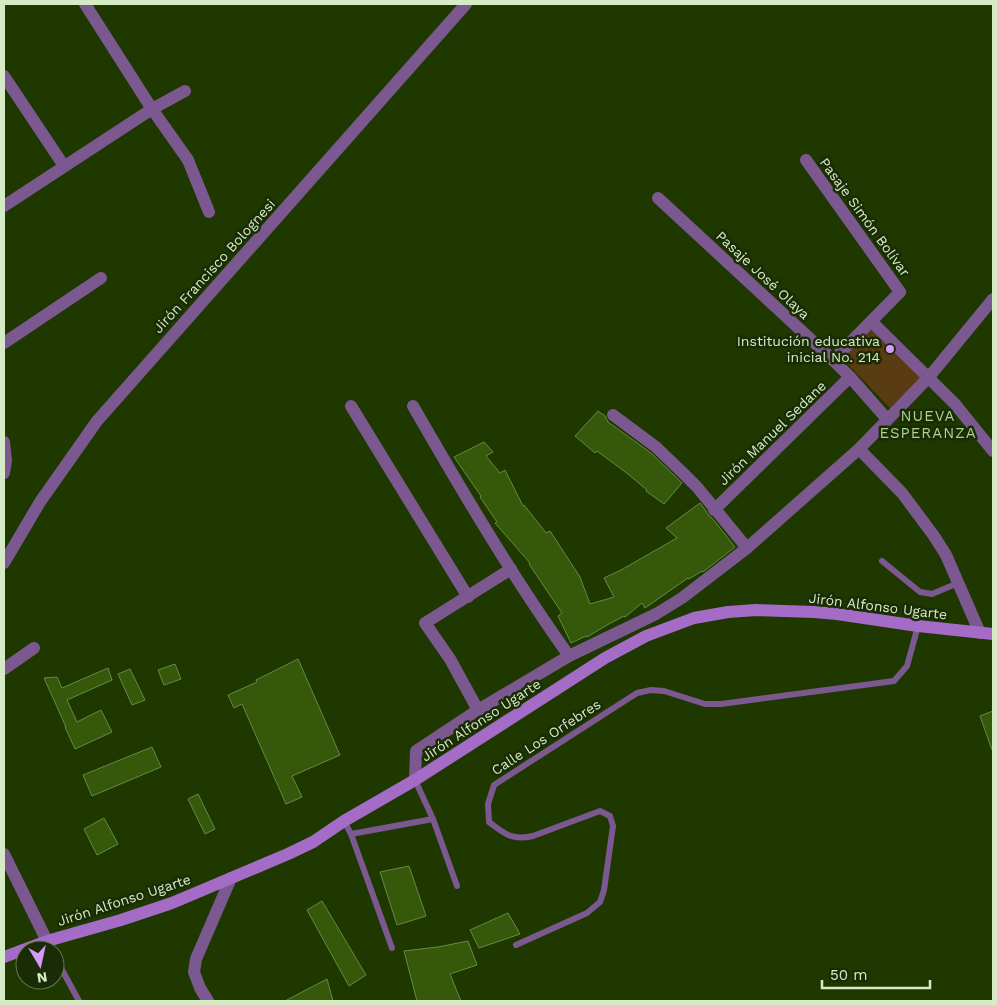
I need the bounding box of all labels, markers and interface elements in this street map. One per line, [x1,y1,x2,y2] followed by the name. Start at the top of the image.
[817,155,914,280] street label: Pasaje Simón Bolívar
[150,196,278,336] street label: Jirón Francisco Bolognesi
[713,228,813,322] street label: Pasaje José Olaya
[737,333,880,365] place label: Institución educativa inicial No. 214
[884,343,896,355] marker: Institución educativa inicial No. 214
[715,378,829,488] street label: Jirón Manuel Sedane
[879,407,977,442] district label: NUEVA ESPERANZA
[808,590,948,622] street label: Jirón Alfonso Ugarte
[418,675,544,765] street label: Jirón Alfonso Ugarte
[488,696,604,778] street label: Calle Los Orfebres
[55,871,193,929] street label: Jirón Alfonso Ugarte
[15,940,65,990] north arrow
[822,958,930,990] scale bar
[830,966,867,984] text: 50 m
[36,969,48,987] text: N

